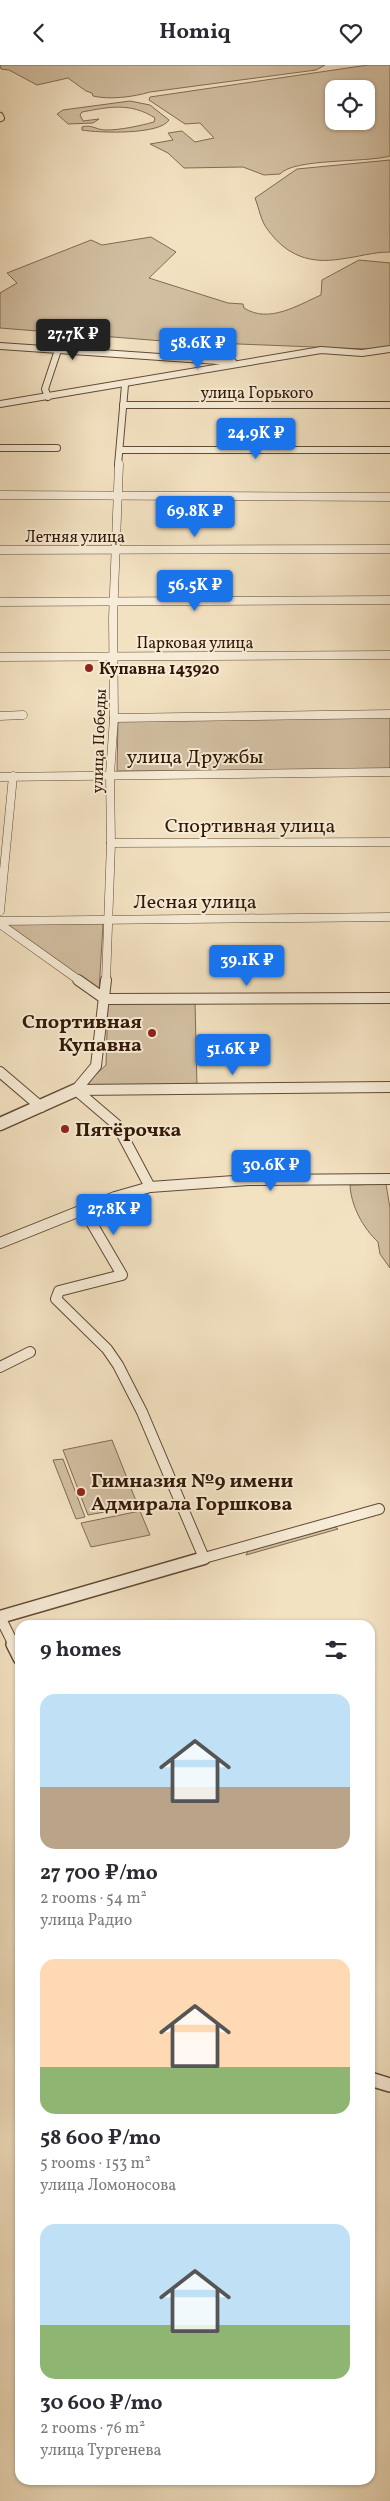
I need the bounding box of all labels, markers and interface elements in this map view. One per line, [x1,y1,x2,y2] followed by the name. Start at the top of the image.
[159,17,231,48] text: Homiq
[25,19,53,47] icon: back
[337,19,365,47] icon: heart
[325,80,375,130] map controls
[325,80,375,130] button: locate
[27,319,119,361] pin: 27.7K ₽
[47,324,99,346] text: 27.7K ₽
[152,327,244,370] pin: 58.6K ₽
[170,333,226,355] text: 58.6K ₽
[200,383,314,405] street label: улица Горького
[210,417,302,460] pin: 24.9K ₽
[228,423,284,445] text: 24.9K ₽
[149,495,241,538] pin: 69.8K ₽
[167,501,223,523] text: 69.8K ₽
[25,527,125,549] street label: Летняя улица
[149,569,241,612] pin: 56.5K ₽
[168,575,222,597] text: 56.5K ₽
[136,633,254,655] street label: Парковая улица
[99,659,220,681] place label: Купавна 143920
[83,662,95,674] marker: Купавна 143920
[87,688,113,794] street label: улица Победы
[127,744,263,772] street label: улица Дружбы
[165,813,335,841] street label: Спортивная улица
[133,889,257,917] street label: Лесная улица
[201,945,293,987] pin: 39.1K ₽
[220,950,274,972] text: 39.1K ₽
[22,1009,142,1060] place label: Спортивная Купавна
[146,1027,158,1039] marker: Спортивная Купавна
[187,1033,279,1076] pin: 51.6K ₽
[206,1039,260,1061] text: 51.6K ₽
[75,1117,182,1145] place label: Пятёрочка
[59,1123,71,1135] marker: Пятёрочка
[225,1149,317,1192] pin: 30.6K ₽
[243,1155,299,1177] text: 30.6K ₽
[68,1193,160,1236] pin: 27.8K ₽
[87,1199,141,1221] text: 27.8K ₽
[91,1468,294,1519] place label: Гимназия №9 имени Адмирала Горшкова
[75,1486,87,1498] marker: Гимназия №9 имени Адмирала Горшкова
[40,1636,121,1665] text: 9 homes
[322,1636,350,1664] icon: filters
[150,1726,240,1816] icon: home
[40,1859,158,1888] text: 27 700 ₽/mo
[40,1888,147,1910] text: 2 rooms · 54 m²
[40,1910,132,1932] text: улица Радио
[150,1991,240,2081] icon: home
[40,2124,161,2153] text: 58 600 ₽/mo
[40,2153,151,2175] text: 5 rooms · 153 m²
[40,2175,176,2197] text: улица Ломоносова
[150,2256,240,2346] icon: home
[40,2389,163,2418] text: 30 600 ₽/mo
[40,2418,145,2440] text: 2 rooms · 76 m²
[40,2440,161,2462] text: улица Тургенева

